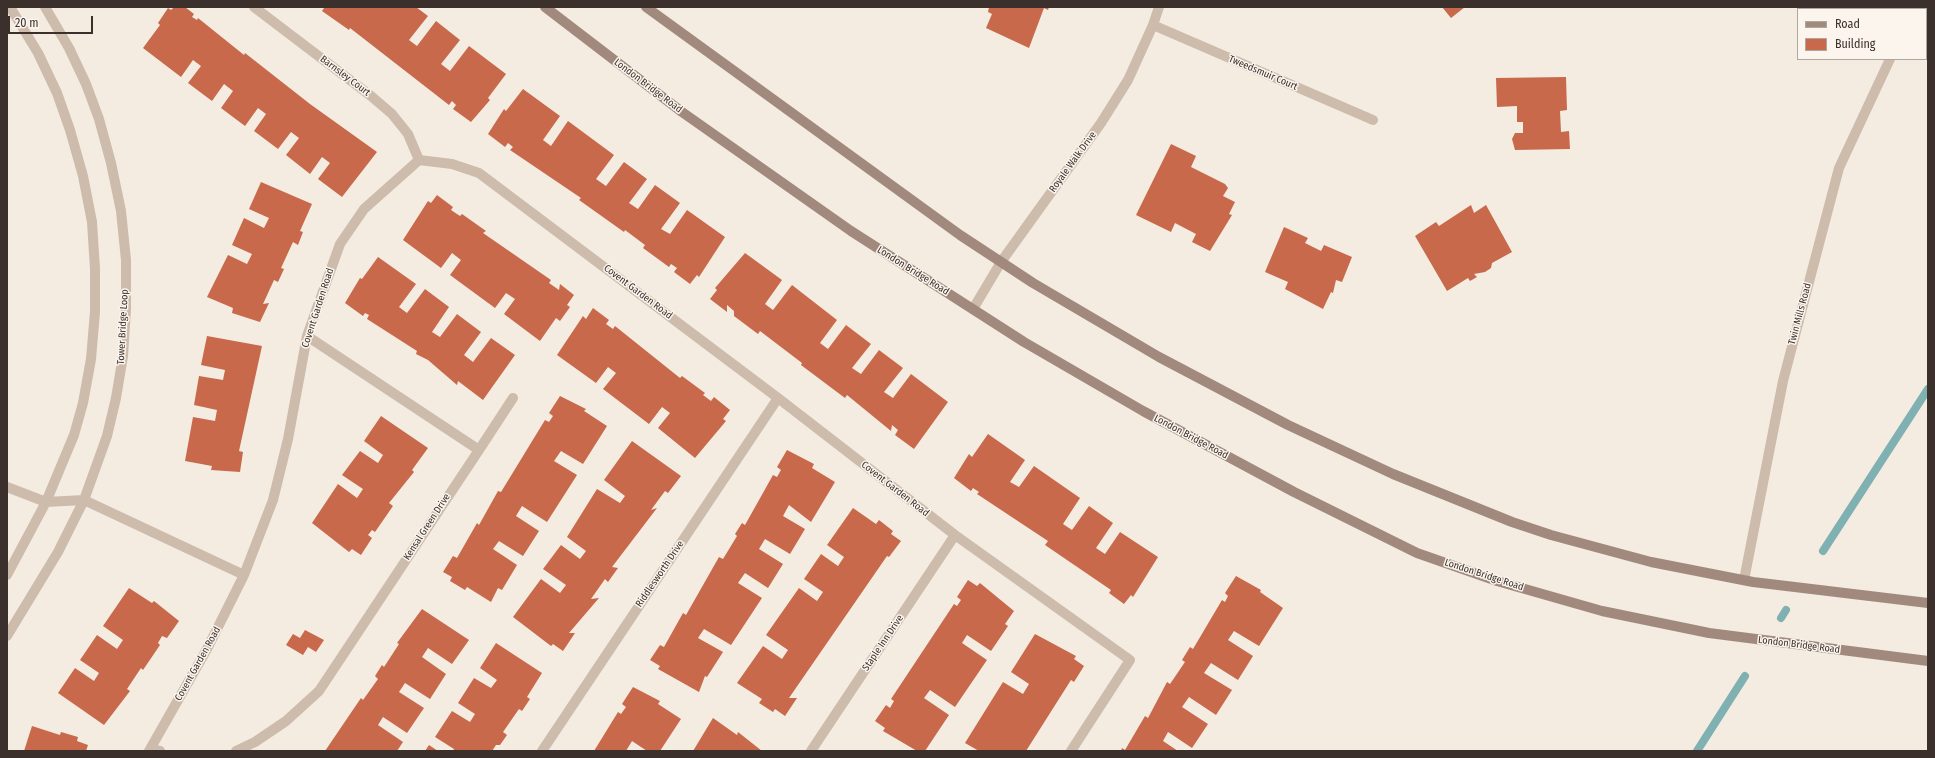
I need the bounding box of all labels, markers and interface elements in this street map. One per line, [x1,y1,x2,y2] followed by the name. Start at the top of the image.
[10,8,95,34] scale bar
[1797,8,1927,60] legend
[15,16,39,30] text: 20 m
[1835,17,1860,31] text: Road
[1835,37,1875,51] text: Building
[317,53,373,99] street label: Barnsley Court
[1227,53,1299,93] street label: Tweedsmuir Court
[611,56,685,116] street label: London Bridge Road
[1047,129,1099,195] street label: Royale Walk Drive
[875,244,951,298] street label: London Bridge Road
[601,262,675,322] street label: Covent Garden Road
[299,267,337,349] street label: Covent Garden Road
[1786,282,1814,346] street label: Twin Mills Road
[115,289,131,365] street label: Tower Bridge Loop
[1152,412,1230,462] street label: London Bridge Road
[859,459,931,519] street label: Covent Garden Road
[401,491,453,563] street label: Kensal Green Drive
[633,538,687,610] street label: Riddlesworth Drive
[1443,557,1525,593] street label: London Bridge Road
[860,613,906,673] street label: Staple Inn Drive
[173,625,223,703] street label: Covent Garden Road
[1757,634,1841,656] street label: London Bridge Road

